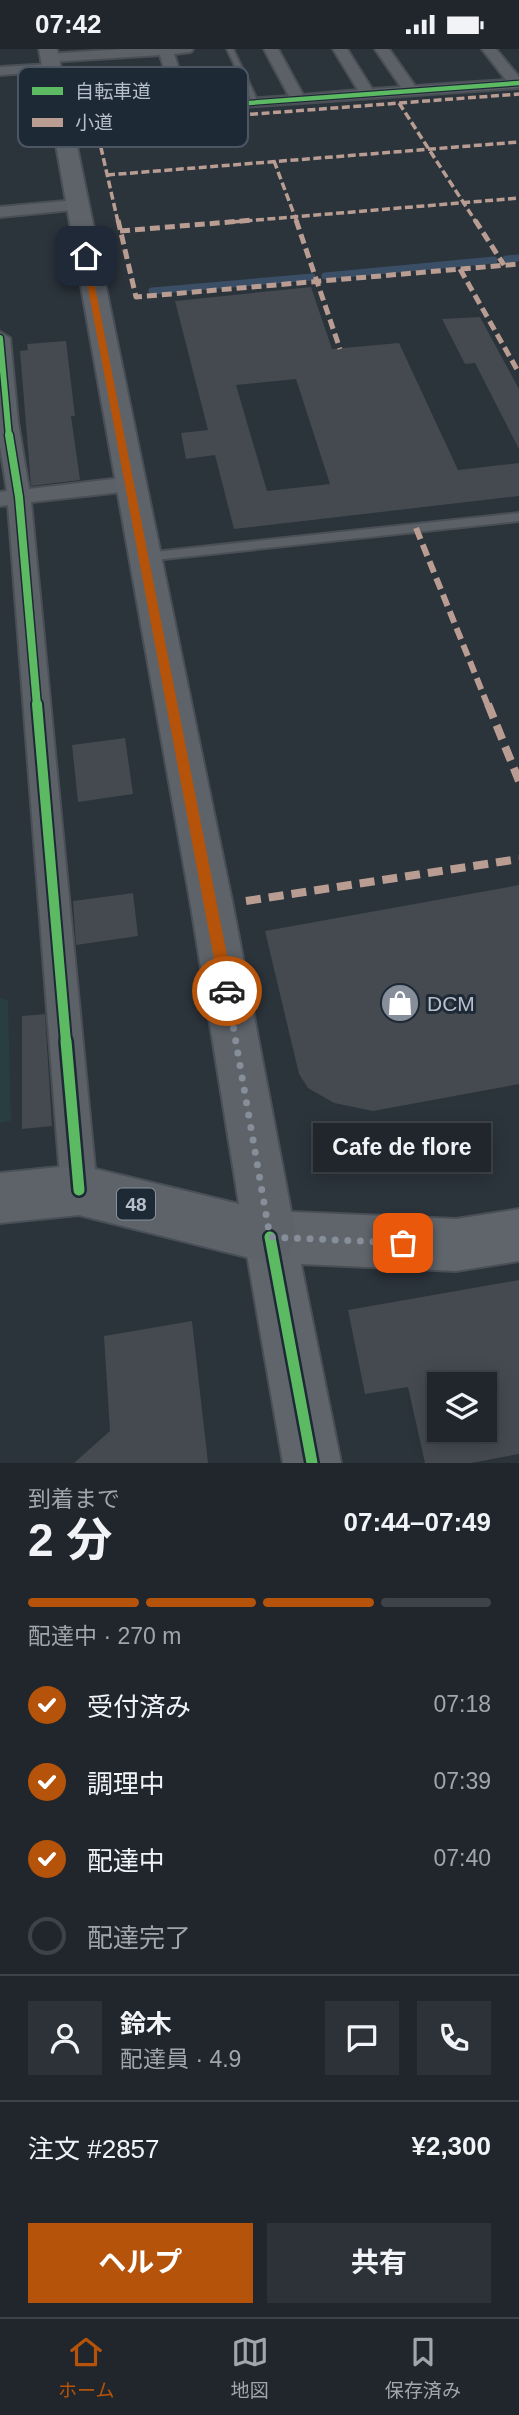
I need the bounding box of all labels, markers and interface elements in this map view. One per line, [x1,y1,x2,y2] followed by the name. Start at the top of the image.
[35,9,102,39] text: 07:42
[18,67,248,147] legend
[75,81,151,102] text: 自転車道
[75,112,113,133] text: 小道
[56,226,116,286] pin
[67,237,105,275] icon: home
[192,956,262,1026] courier
[208,972,246,1010] icon: car
[379,982,421,1024] shop icon: DCM
[427,992,475,1015] place label: DCM
[314,1124,492,1173] callout: Cafe de flore
[332,1134,472,1160] text: Cafe de flore
[117,1189,155,1219] road number: 48
[373,1213,433,1273] pin
[384,1224,422,1262] icon: bag
[427,1372,497,1442] map controls
[427,1372,497,1442] button: layers
[28,1486,120,1512] text: 到着まで
[344,1507,491,1537] text: 07:44–07:49
[28,1514,112,1566] text: 2 分
[28,1623,181,1649] text: 配達中 · 270 m
[28,1686,66,1724] icon: check
[433,1691,491,1717] text: 07:18
[87,1692,191,1722] text: 受付済み
[28,1763,66,1801] icon: check
[433,1768,491,1794] text: 07:39
[87,1769,165,1799] text: 調理中
[28,1840,66,1878] icon: check
[433,1845,491,1871] text: 07:40
[87,1846,165,1876] text: 配達中
[87,1923,191,1953] text: 配達完了
[28,2001,102,2075] button: person
[325,2001,399,2075] button: chat
[417,2001,491,2075] button: phone
[120,2009,172,2039] text: 鈴木
[120,2046,241,2072] text: 配達員 · 4.9
[411,2131,491,2161] text: ¥2,300
[28,2134,160,2164] text: 注文 #2857
[28,2223,253,2303] button: ヘルプ
[267,2223,491,2303] button: 共有
[58,2333,115,2402] tab: ホーム
[231,2333,269,2402] tab: 地図
[385,2333,461,2402] tab: 保存済み

